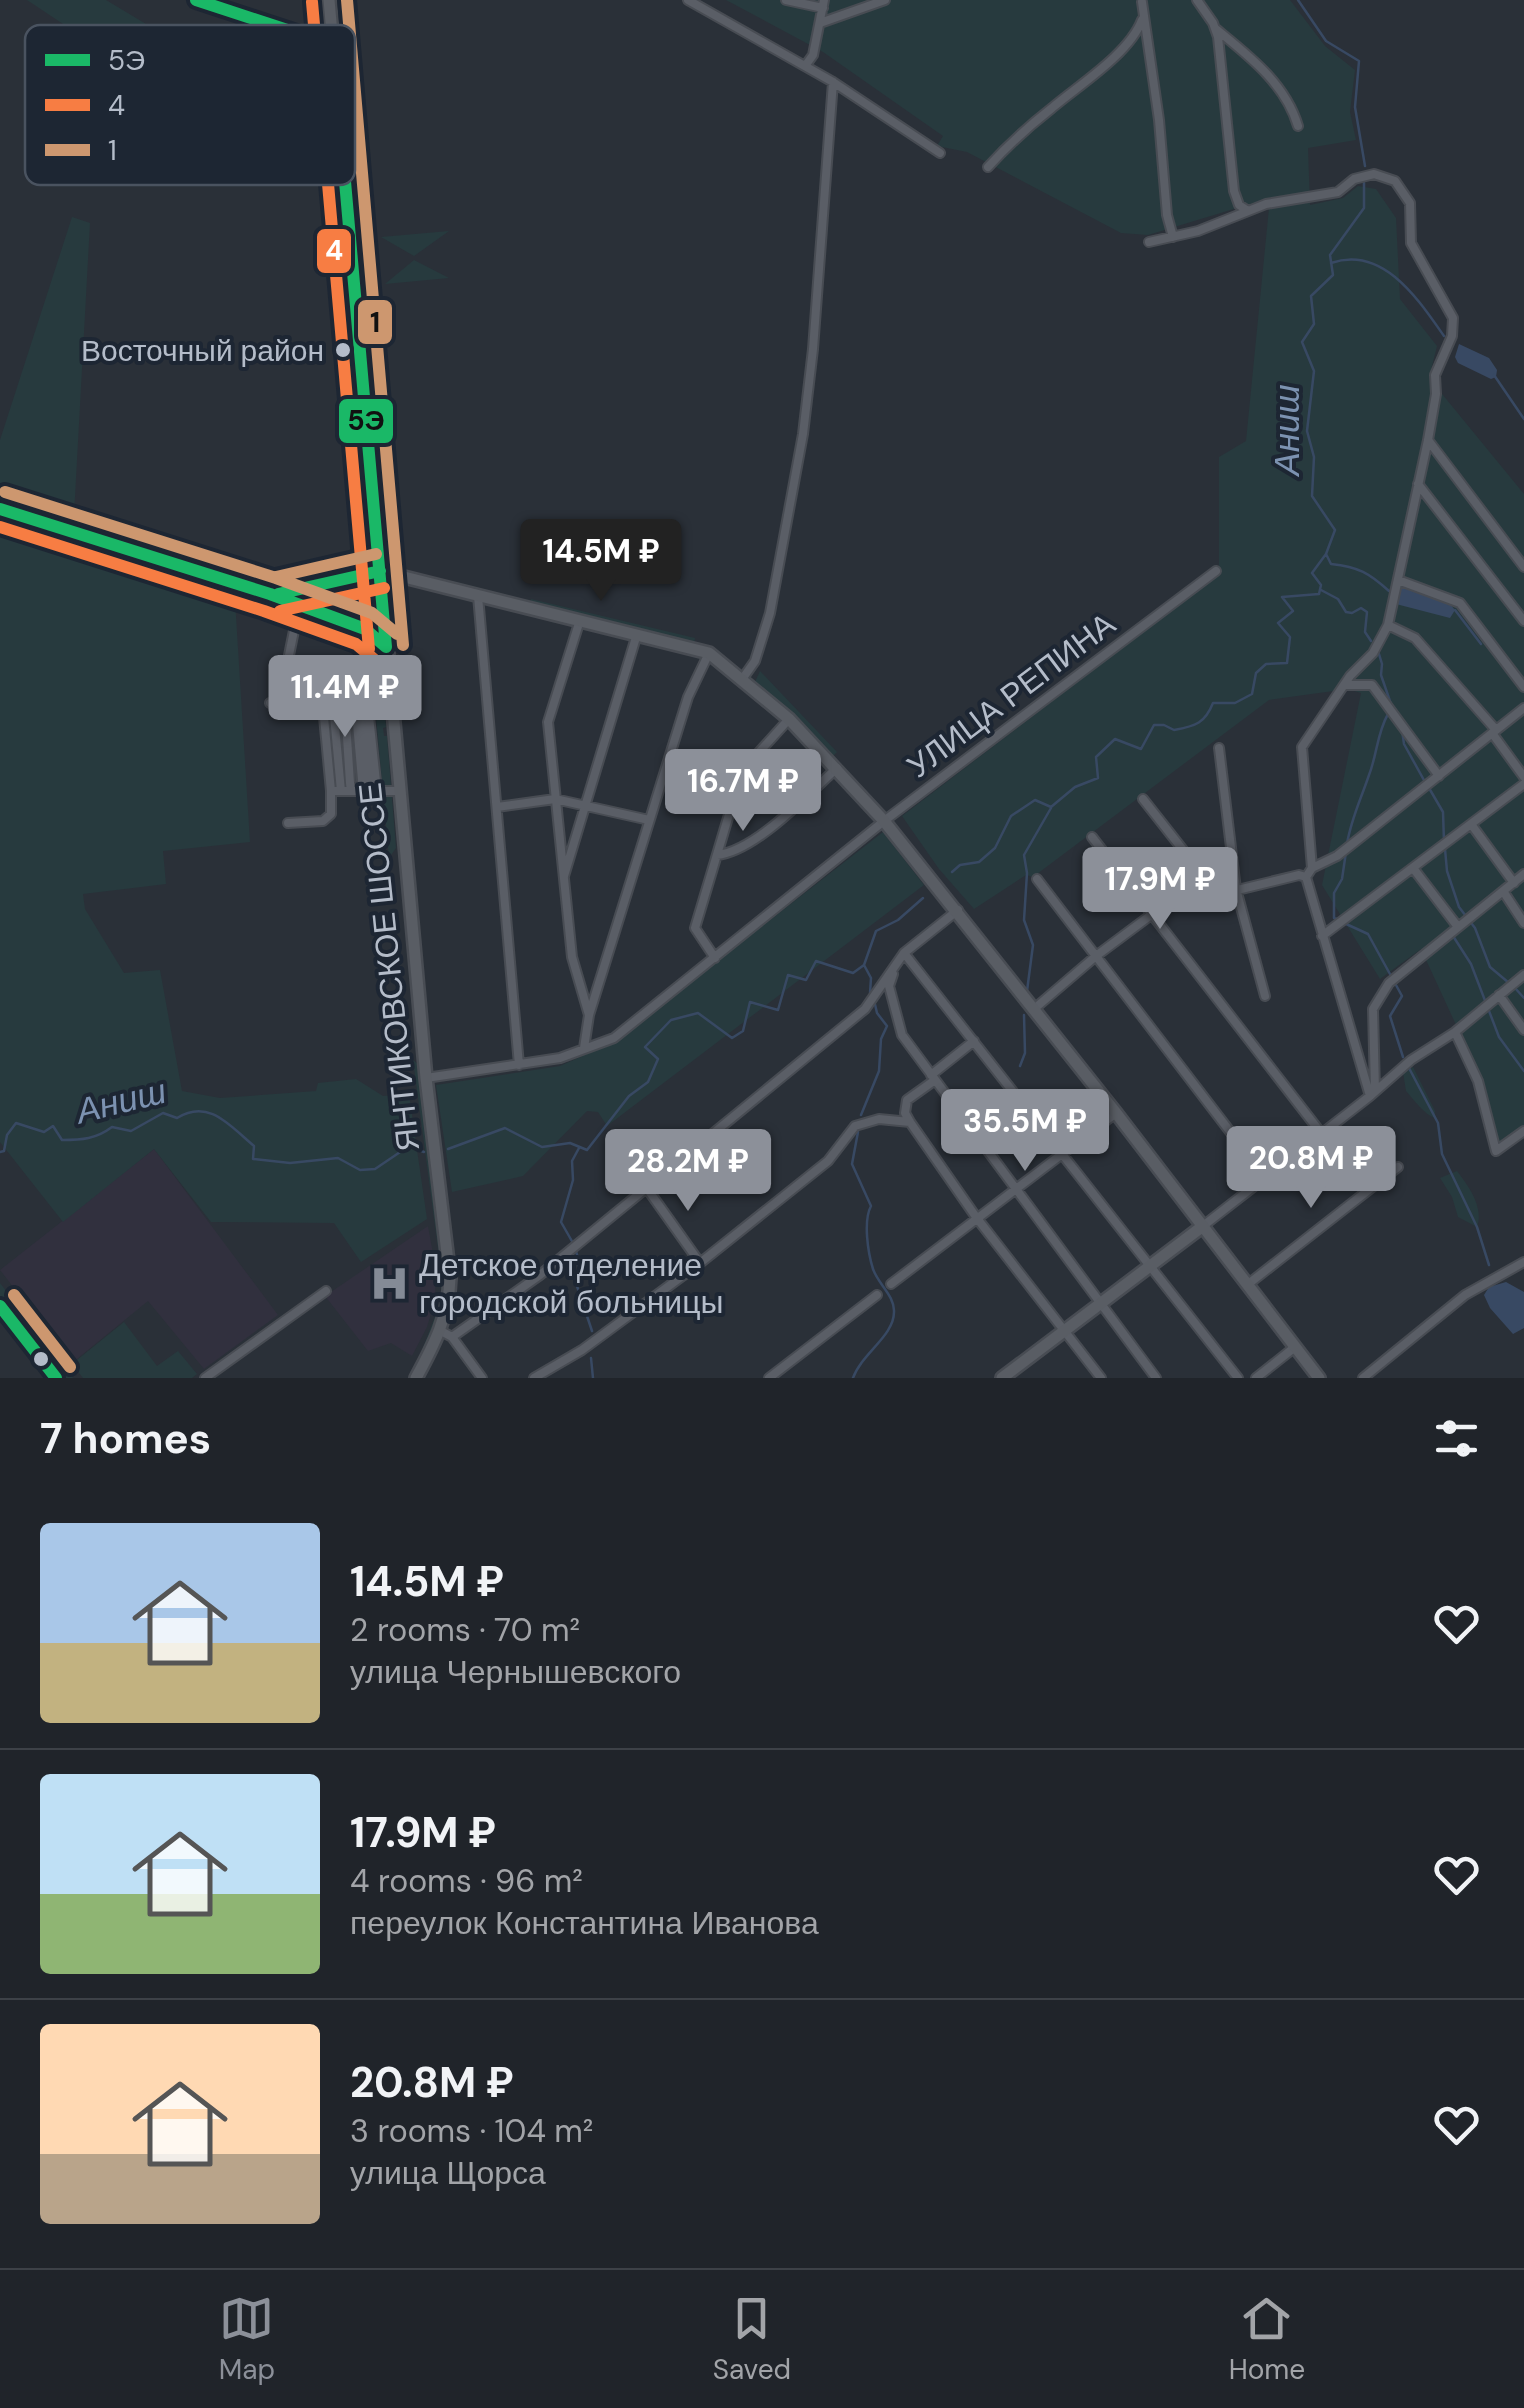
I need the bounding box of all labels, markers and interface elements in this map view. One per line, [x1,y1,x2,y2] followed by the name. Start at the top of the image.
[25,25,355,185] legend
[108,42,145,79] text: 5Э
[108,87,125,124] text: 4
[108,132,117,169] text: 1
[315,227,353,275] line badge: 4
[325,232,343,269] text: 4
[356,298,394,346] line badge: 1
[370,304,380,341] text: 1
[81,331,324,370] place label: Восточный район
[333,340,353,360] marker: Восточный район
[1264,384,1310,478] water label: Аниш
[337,397,395,445] line badge: 5Э
[347,402,385,439] text: 5Э
[509,519,693,604] pin: 14.5M ₽
[542,530,660,572] text: 14.5M ₽
[899,603,1124,787] street label: УЛИЦА РЕПИНА
[253,655,437,740] pin: 11.4M ₽
[291,666,399,708] text: 11.4M ₽
[651,749,835,834] pin: 16.7M ₽
[687,760,799,802] text: 16.7M ₽
[349,781,429,1153] street label: ЯНТИКОВСКОЕ ШОССЕ
[1068,847,1252,932] pin: 17.9M ₽
[1104,858,1216,900] text: 17.9M ₽
[69,1068,171,1135] water label: Аниш
[933,1089,1117,1174] pin: 35.5M ₽
[963,1100,1087,1142] text: 35.5M ₽
[1219,1126,1403,1211] pin: 20.8M ₽
[596,1129,780,1214] pin: 28.2M ₽
[1249,1137,1373,1179] text: 20.8M ₽
[627,1140,749,1182] text: 28.2M ₽
[419,1244,724,1323] place label: Детское отделение городской больницы
[368,1262,410,1304] hospital icon: Детское отделение городской больницы
[31,1349,51,1369] unlabelled marker
[40,1411,211,1466] text: 7 homes
[1429,1411,1484,1466] icon: filters
[350,1554,504,1609] text: 14.5M ₽
[120,1563,240,1683] icon: home
[1429,1596,1484,1651] icon: heart
[350,1609,580,1651] text: 2 rooms · 70 m²
[350,1651,681,1693] text: улица Чернышевского
[350,1805,496,1860] text: 17.9M ₽
[120,1814,240,1934] icon: home
[1429,1847,1484,1902] icon: heart
[350,1860,583,1902] text: 4 rooms · 96 m²
[350,1902,819,1944] text: переулок Константина Иванова
[350,2055,514,2110] text: 20.8M ₽
[120,2064,240,2184] icon: home
[1429,2097,1484,2152] icon: heart
[350,2110,593,2152] text: 3 rooms · 104 m²
[350,2152,546,2194] text: улица Щорса
[219,2291,275,2388] tab: Map
[713,2291,791,2388] tab: Saved
[1229,2291,1305,2388] tab: Home

